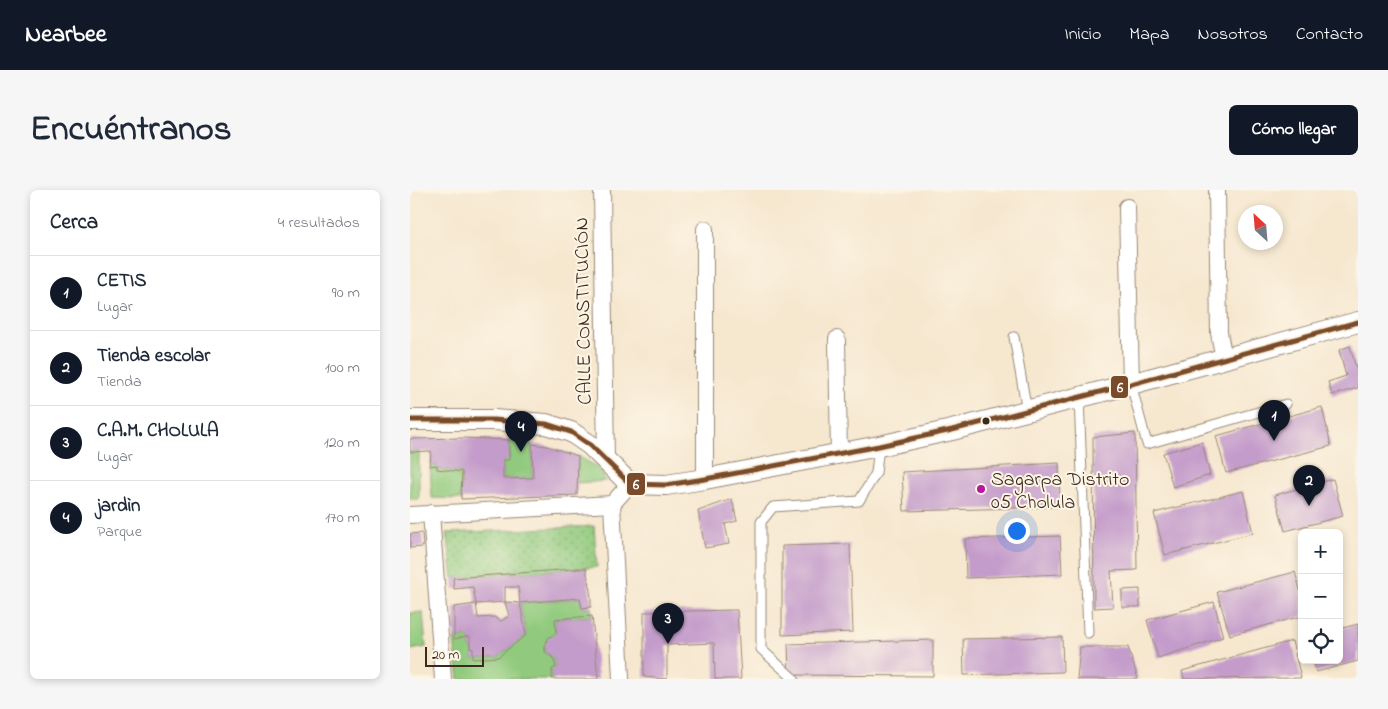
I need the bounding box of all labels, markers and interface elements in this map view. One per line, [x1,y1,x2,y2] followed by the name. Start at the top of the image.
[25,18,107,53] text: Nearbee
[1064,22,1101,48] text: Inicio
[1129,22,1170,48] text: Mapa
[1198,22,1268,48] text: Nosotros
[1296,22,1363,48] text: Contacto
[30,105,232,156] text: Encuéntranos
[1229,105,1358,155] button: Cómo llegar
[1238,205,1283,250] north arrow
[50,208,98,238] text: Cerca
[278,211,360,235] text: 4 resultados
[568,217,601,405] street label: CALLE CONSTITUCIÓN
[97,268,147,295] text: CETIS
[63,281,69,305] text: 1
[332,281,360,305] text: 90 m
[97,295,133,319] text: Lugar
[97,343,210,370] text: Tienda escolar
[62,356,70,380] text: 2
[325,356,360,380] text: 100 m
[97,370,142,394] text: Tienda
[1110,375,1129,399] line badge: 6
[1116,378,1124,399] text: 6
[1258,400,1290,441] pin: 1
[505,411,537,452] pin: 4
[981,416,991,426] unlabelled marker
[97,418,219,445] text: C.A.M. CHOLULA
[63,431,69,455] text: 3
[324,431,360,455] text: 120 m
[97,445,133,469] text: Lugar
[1293,465,1325,506] pin: 2
[991,466,1129,518] place label: Sagarpa Distrito 05 Cholula
[626,472,646,496] line badge: 6
[632,475,640,496] text: 6
[975,483,987,495] marker: Sagarpa Distrito 05 Cholula
[97,493,140,520] text: jardìn
[63,506,69,530] text: 4
[325,506,360,530] text: 170 m
[1004,518,1030,544] your location
[97,520,142,544] text: Parque
[1298,529,1343,664] map controls
[1298,529,1343,574] button: +
[1298,574,1343,619] button: −
[652,603,684,644] pin: 3
[1298,619,1343,664] button: locate
[425,644,484,667] scale bar
[432,645,459,666] text: 20 m

